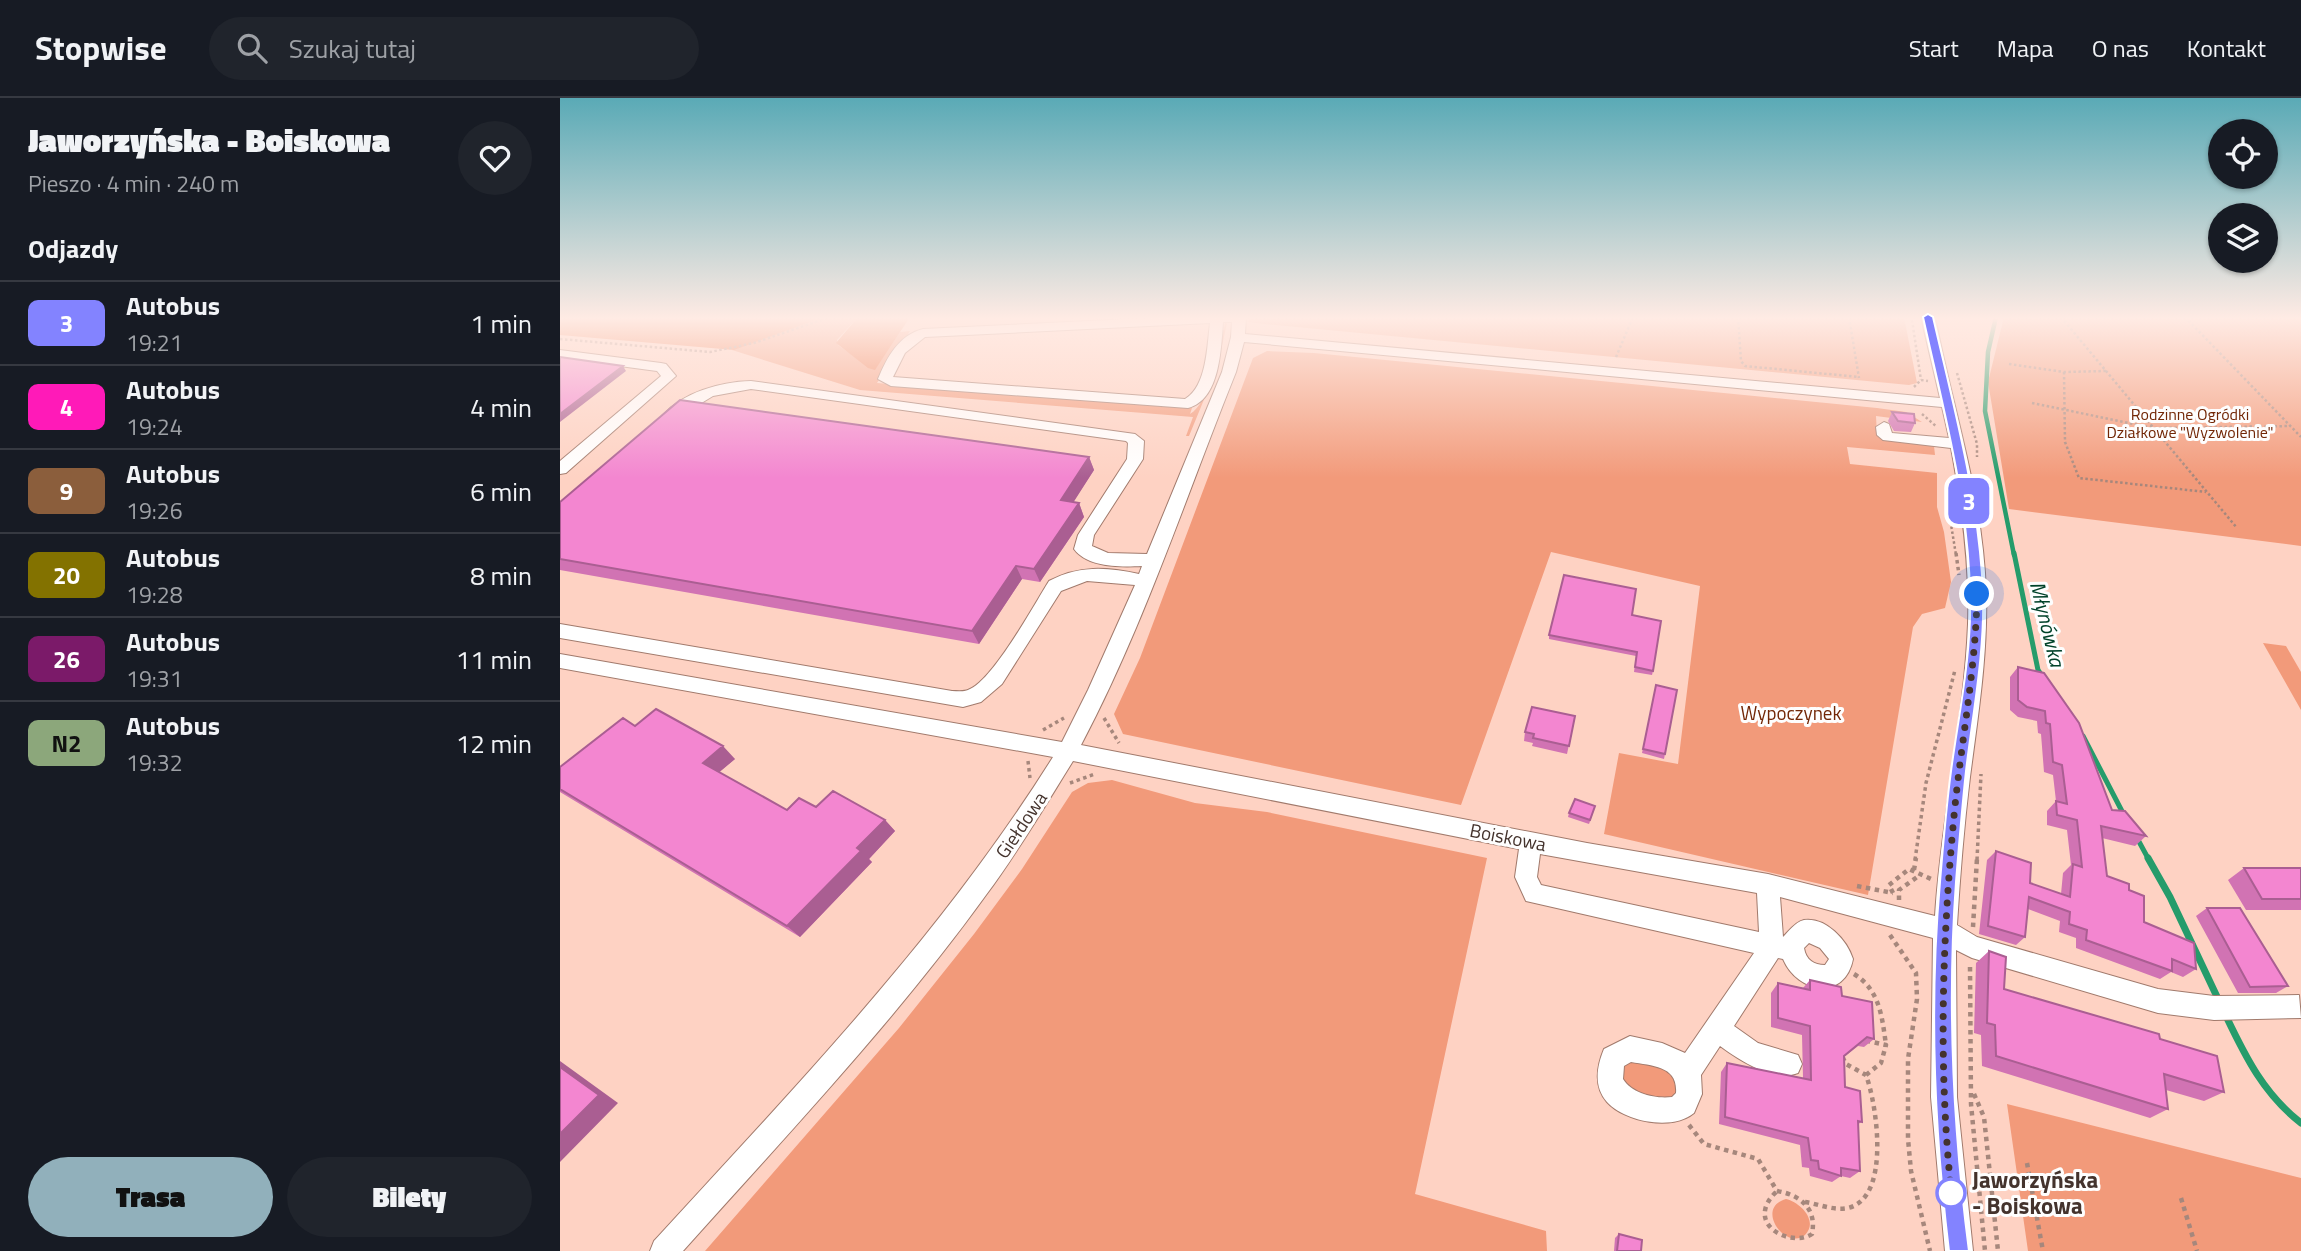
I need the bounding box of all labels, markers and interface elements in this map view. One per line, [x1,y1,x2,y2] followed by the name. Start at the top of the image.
[209,17,699,80] search box
[35,23,167,73] text: Stopwise
[233,29,271,67] icon: search
[289,29,416,68] text: Szukaj tutaj
[1909,30,1959,66] text: Start
[1997,30,2054,66] text: Mapa
[2092,30,2149,66] text: O nas
[2187,30,2266,66] text: Kontakt
[28,115,390,165] text: Jaworzyńska - Boiskowa
[2208,119,2278,273] map controls
[2208,119,2278,189] button: locate
[458,121,532,195] button: heart
[28,166,239,201] text: Pieszo · 4 min · 240 m
[2208,203,2278,273] button: layers
[28,229,118,268] text: Odjazdy
[126,286,220,325] text: Autobus
[470,304,532,343] text: 1 min
[60,305,73,341] text: 3
[126,325,183,360] text: 19:21
[126,370,220,409] text: Autobus
[470,388,532,427] text: 4 min
[60,389,73,425] text: 4
[2106,402,2274,444] park label: Rodzinne Ogródki Działkowe "Wyzwolenie"
[126,409,183,444] text: 19:24
[126,454,220,493] text: Autobus
[470,472,532,511] text: 6 min
[60,473,73,509] text: 9
[1946,478,1992,524] line badge: 3
[1962,483,1976,519] text: 3
[126,493,183,528] text: 19:26
[126,538,220,577] text: Autobus
[470,556,532,595] text: 8 min
[53,557,80,593] text: 20
[1959,576,1994,611] your location
[126,577,183,612] text: 19:28
[2022,578,2074,671] water label: Młynówka
[126,622,220,661] text: Autobus
[456,640,532,679] text: 11 min
[53,641,80,677] text: 26
[126,661,183,696] text: 19:31
[1740,698,1842,727] park label: Wypoczynek
[126,706,220,745] text: Autobus
[456,724,532,763] text: 12 min
[51,725,82,761] text: N2
[126,745,183,780] text: 19:32
[988,785,1054,864] street label: Giełdowa
[1467,815,1549,858] street label: Boiskowa
[28,1157,273,1237] button: Trasa
[287,1157,532,1237] button: Bilety
[1972,1162,2098,1223] place label: Jaworzyńska - Boiskowa
[1936,1178,1966,1208] marker: Jaworzyńska - Boiskowa

